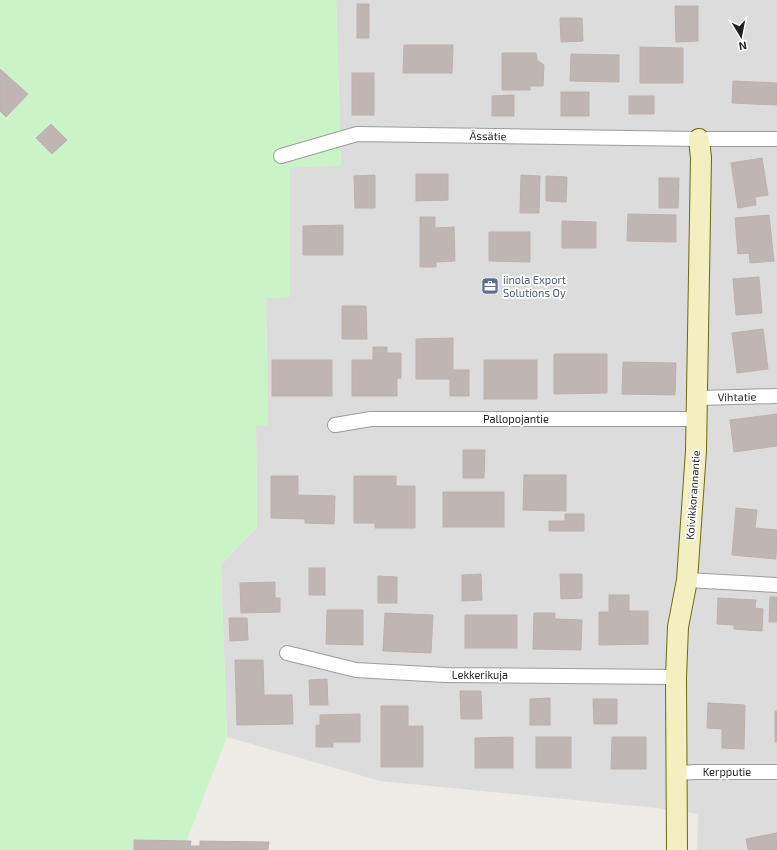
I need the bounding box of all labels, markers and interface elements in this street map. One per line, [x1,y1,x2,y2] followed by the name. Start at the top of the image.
[721,16,761,56] north arrow
[738,39,748,53] text: N
[469,129,507,142] street label: Ässätie
[503,273,566,299] place label: iinola Export Solutions Oy
[480,276,500,296] office icon: iinola Export Solutions Oy
[717,390,757,403] street label: Vihtatie
[483,412,549,426] street label: Pallopojantie
[683,450,702,540] street label: Koivikkorannantie
[452,668,508,682] street label: Lekkerikuja
[703,765,751,778] street label: Kerpputie

